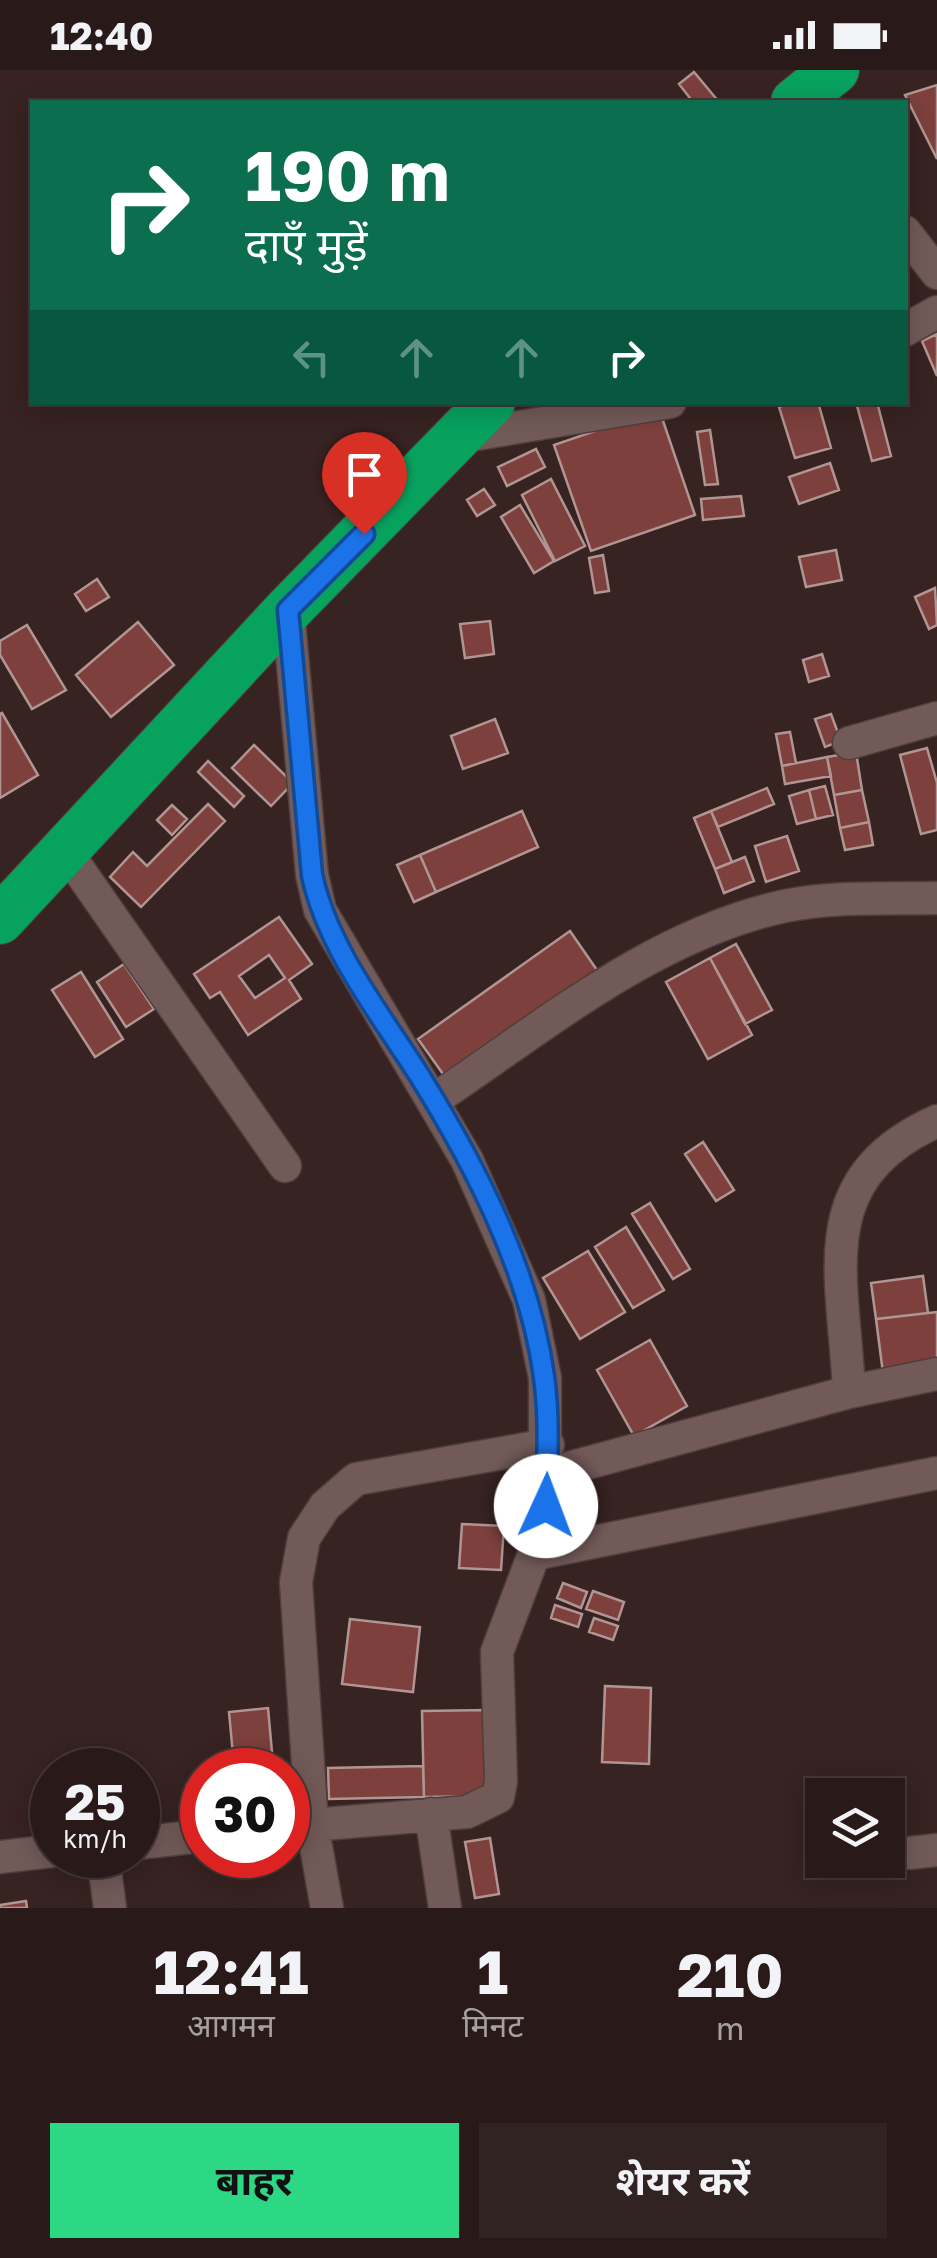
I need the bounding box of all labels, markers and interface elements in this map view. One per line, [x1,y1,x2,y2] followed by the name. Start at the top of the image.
[50,13,153,58] text: 12:40
[245,132,450,216] text: 190 m
[80,140,210,270] icon: right
[245,217,368,271] text: दाएँ मुड़ें
[284,330,339,385] icon: left
[389,330,444,385] icon: ahead
[494,330,549,385] icon: ahead
[599,330,654,385] icon: right
[322,432,407,535] pin
[337,447,392,502] icon: arrive
[494,1454,598,1558] position arrow
[180,1748,310,1878] speed limit sign: 30
[64,1771,125,1831] text: 25
[805,1778,905,1878] map controls
[805,1778,905,1878] button: layers
[63,1823,127,1854] text: km/h
[154,1935,309,2007] text: 12:41
[477,1935,508,2007] text: 1
[677,1938,783,2010] text: 210
[187,2006,275,2044] text: आगमन
[462,2006,523,2044] text: मिनट
[716,2009,744,2047] text: m
[50,2123,459,2238] button: बाहर
[479,2123,887,2238] button: शेयर करें

